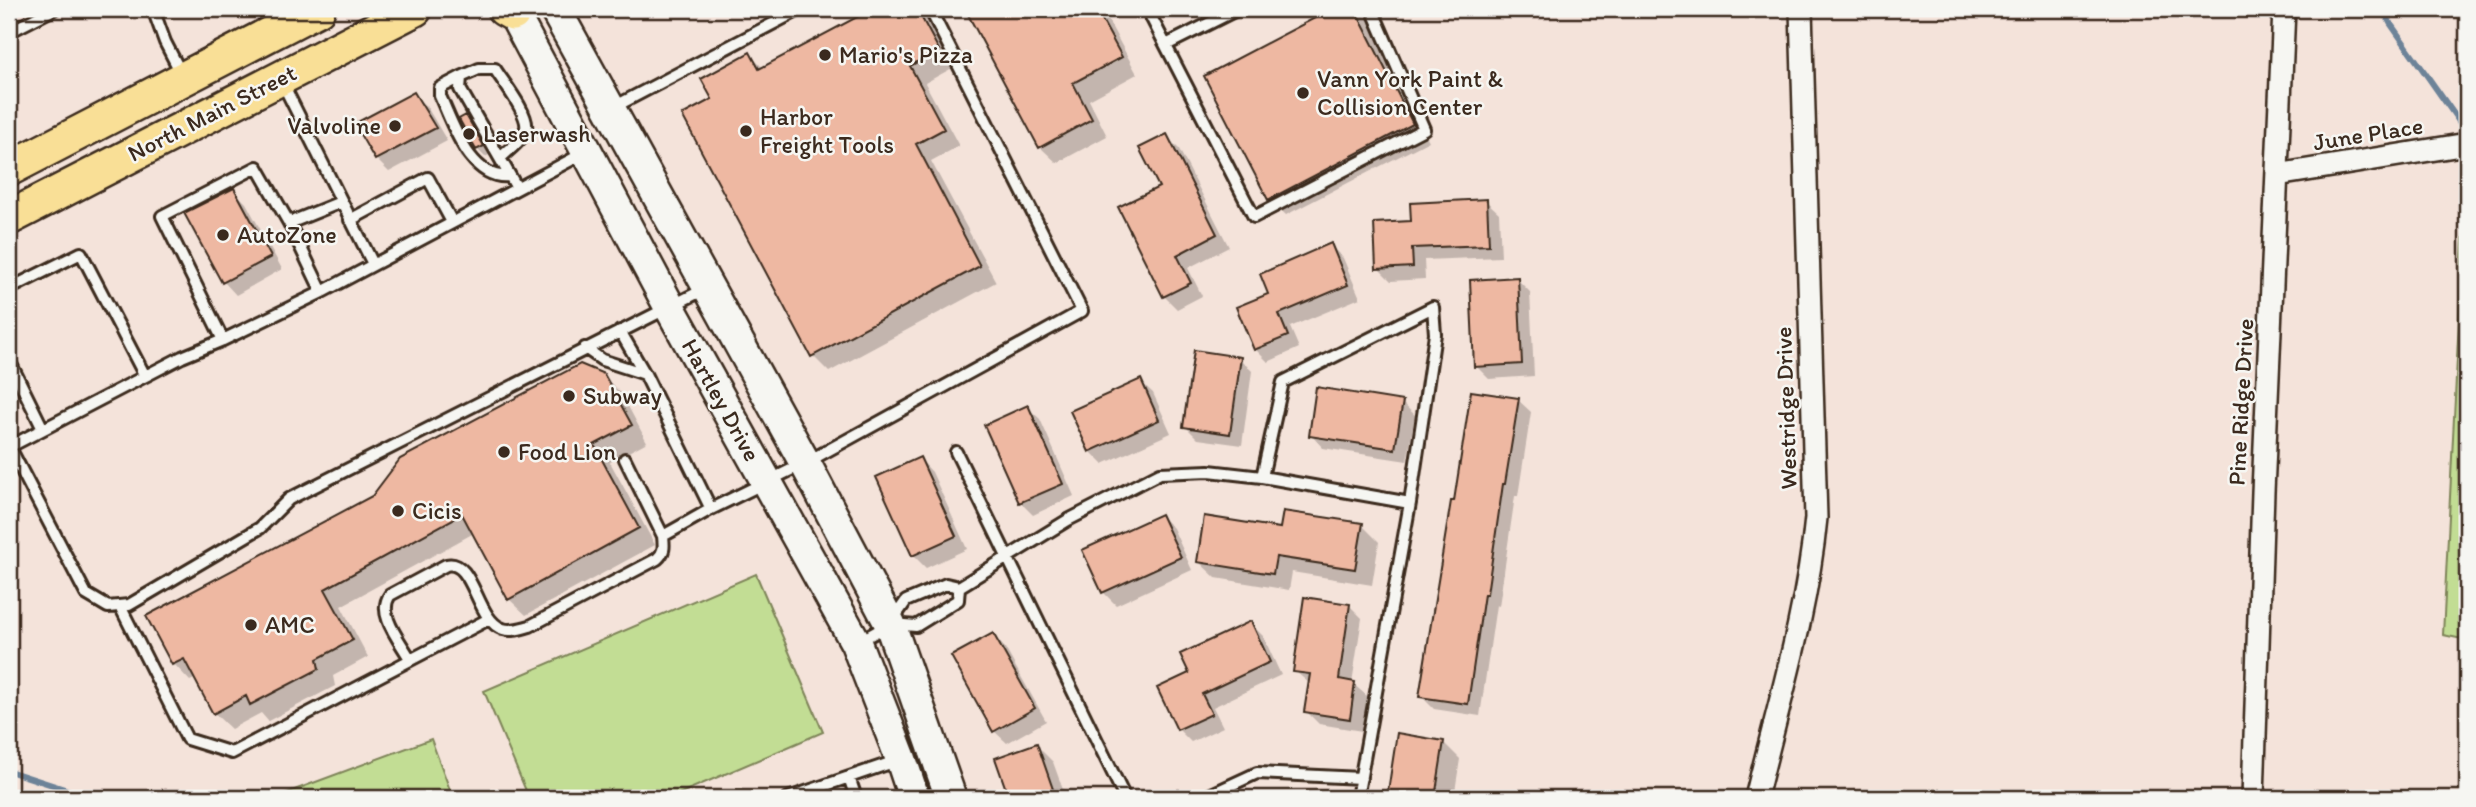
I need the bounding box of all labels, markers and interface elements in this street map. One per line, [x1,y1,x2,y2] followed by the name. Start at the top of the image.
[839,40,973,69] place label: Mario's Pizza
[817,47,833,63] marker: Mario's Pizza
[123,58,301,168] street label: North Main Street
[1317,64,1503,121] place label: Vann York Paint & Collision Center
[1295,85,1311,101] marker: Vann York Paint & Collision Center
[760,102,894,159] place label: Harbor Freight Tools
[287,111,381,140] place label: Valvoline
[2311,111,2425,156] street label: June Place
[387,118,403,134] marker: Valvoline
[483,119,591,148] place label: Laserwash
[738,123,754,139] marker: Harbor Freight Tools
[461,126,477,142] marker: Laserwash
[237,220,337,249] place label: AutoZone
[215,227,231,243] marker: AutoZone
[2222,318,2259,486] street label: Pine Ridge Drive
[1768,326,1803,490] street label: Westridge Drive
[676,333,767,466] street label: Hartley Drive
[583,381,662,410] place label: Subway
[561,388,577,404] marker: Subway
[518,437,616,466] place label: Food Lion
[496,444,512,460] marker: Food Lion
[412,496,462,525] place label: Cicis
[390,503,406,519] marker: Cicis
[265,610,315,639] place label: AMC
[243,617,259,633] marker: AMC

